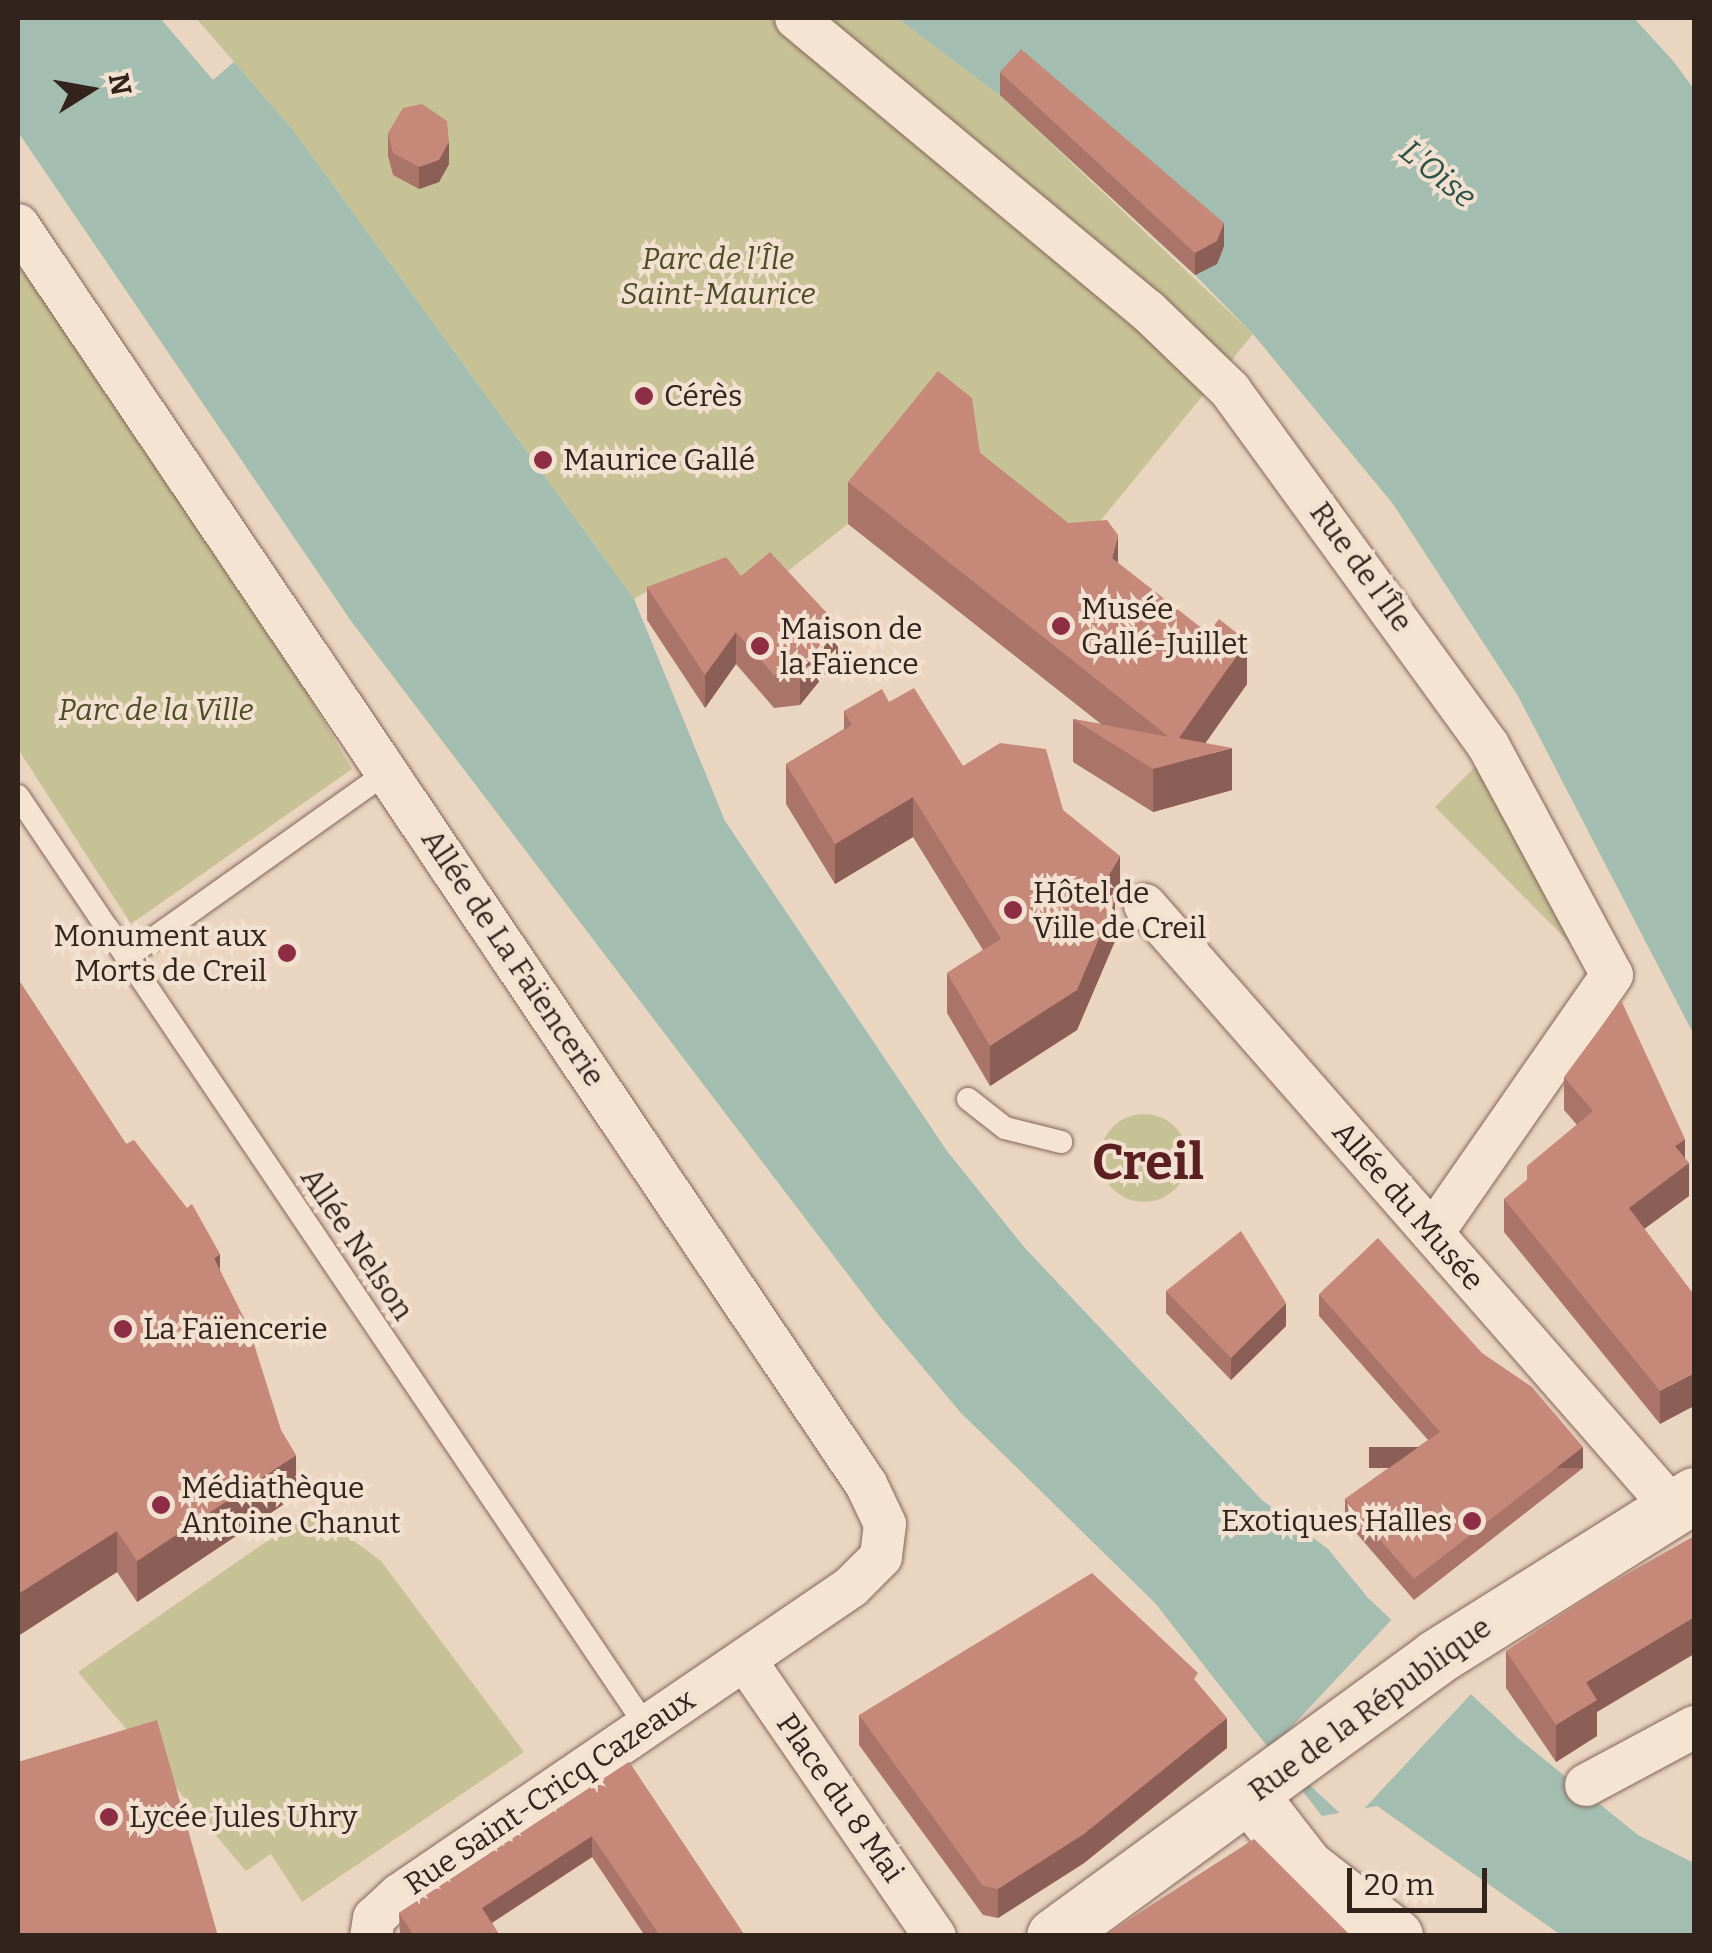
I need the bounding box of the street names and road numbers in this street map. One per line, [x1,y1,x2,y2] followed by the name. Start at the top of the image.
[1302,495,1420,639] street label: Rue de l'Île
[414,823,612,1093] street label: Allée de La Faïencerie
[1325,1114,1491,1298] street label: Allée du Musée
[293,1161,421,1327] street label: Allée Nelson
[1242,1609,1498,1809] street label: Rue de la République
[398,1681,702,1903] street label: Rue Saint-Cricq Cazeaux
[769,1707,911,1889] street label: Place du 8 Mai

